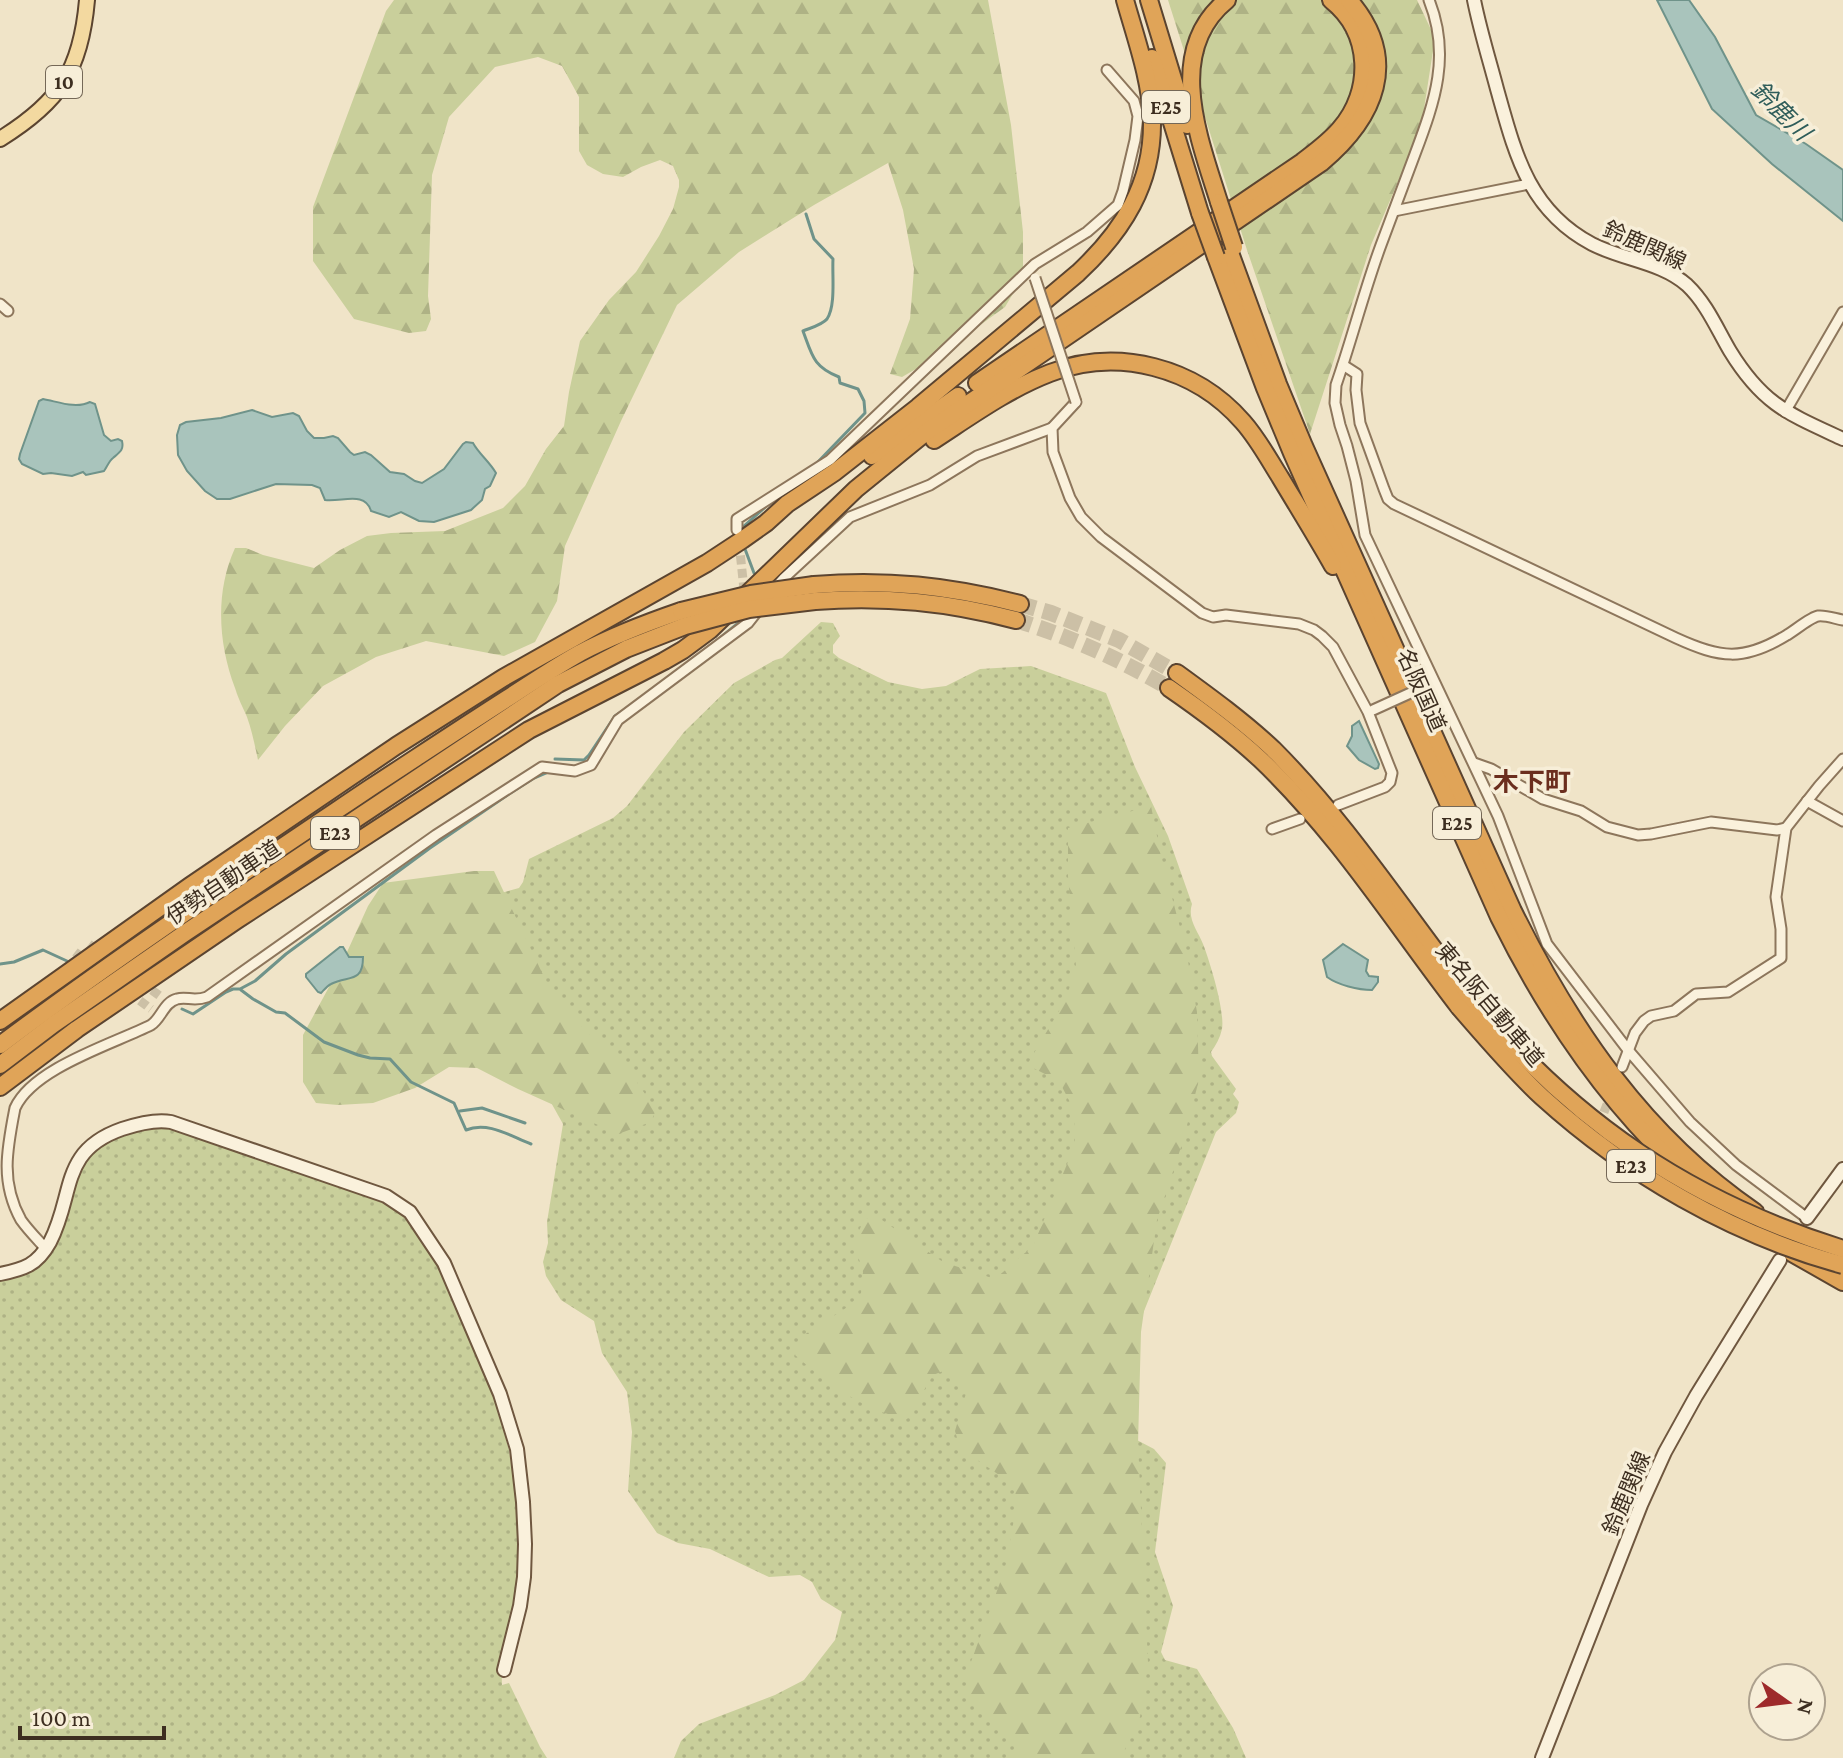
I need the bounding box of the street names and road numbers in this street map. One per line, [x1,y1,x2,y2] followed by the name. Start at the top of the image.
[46,66,82,98] road number: 10
[1142,91,1190,123] road number: E25
[1600,216,1690,275] street label: 鈴鹿関線
[1392,645,1451,735] street label: 名阪国道
[1433,807,1481,839] road number: E25
[311,817,359,849] road number: E23
[162,835,285,930] street label: 伊勢自動車道
[1431,937,1549,1071] street label: 東名阪自動車道
[1607,1150,1655,1182] road number: E23
[1598,1448,1655,1539] street label: 鈴鹿関線

